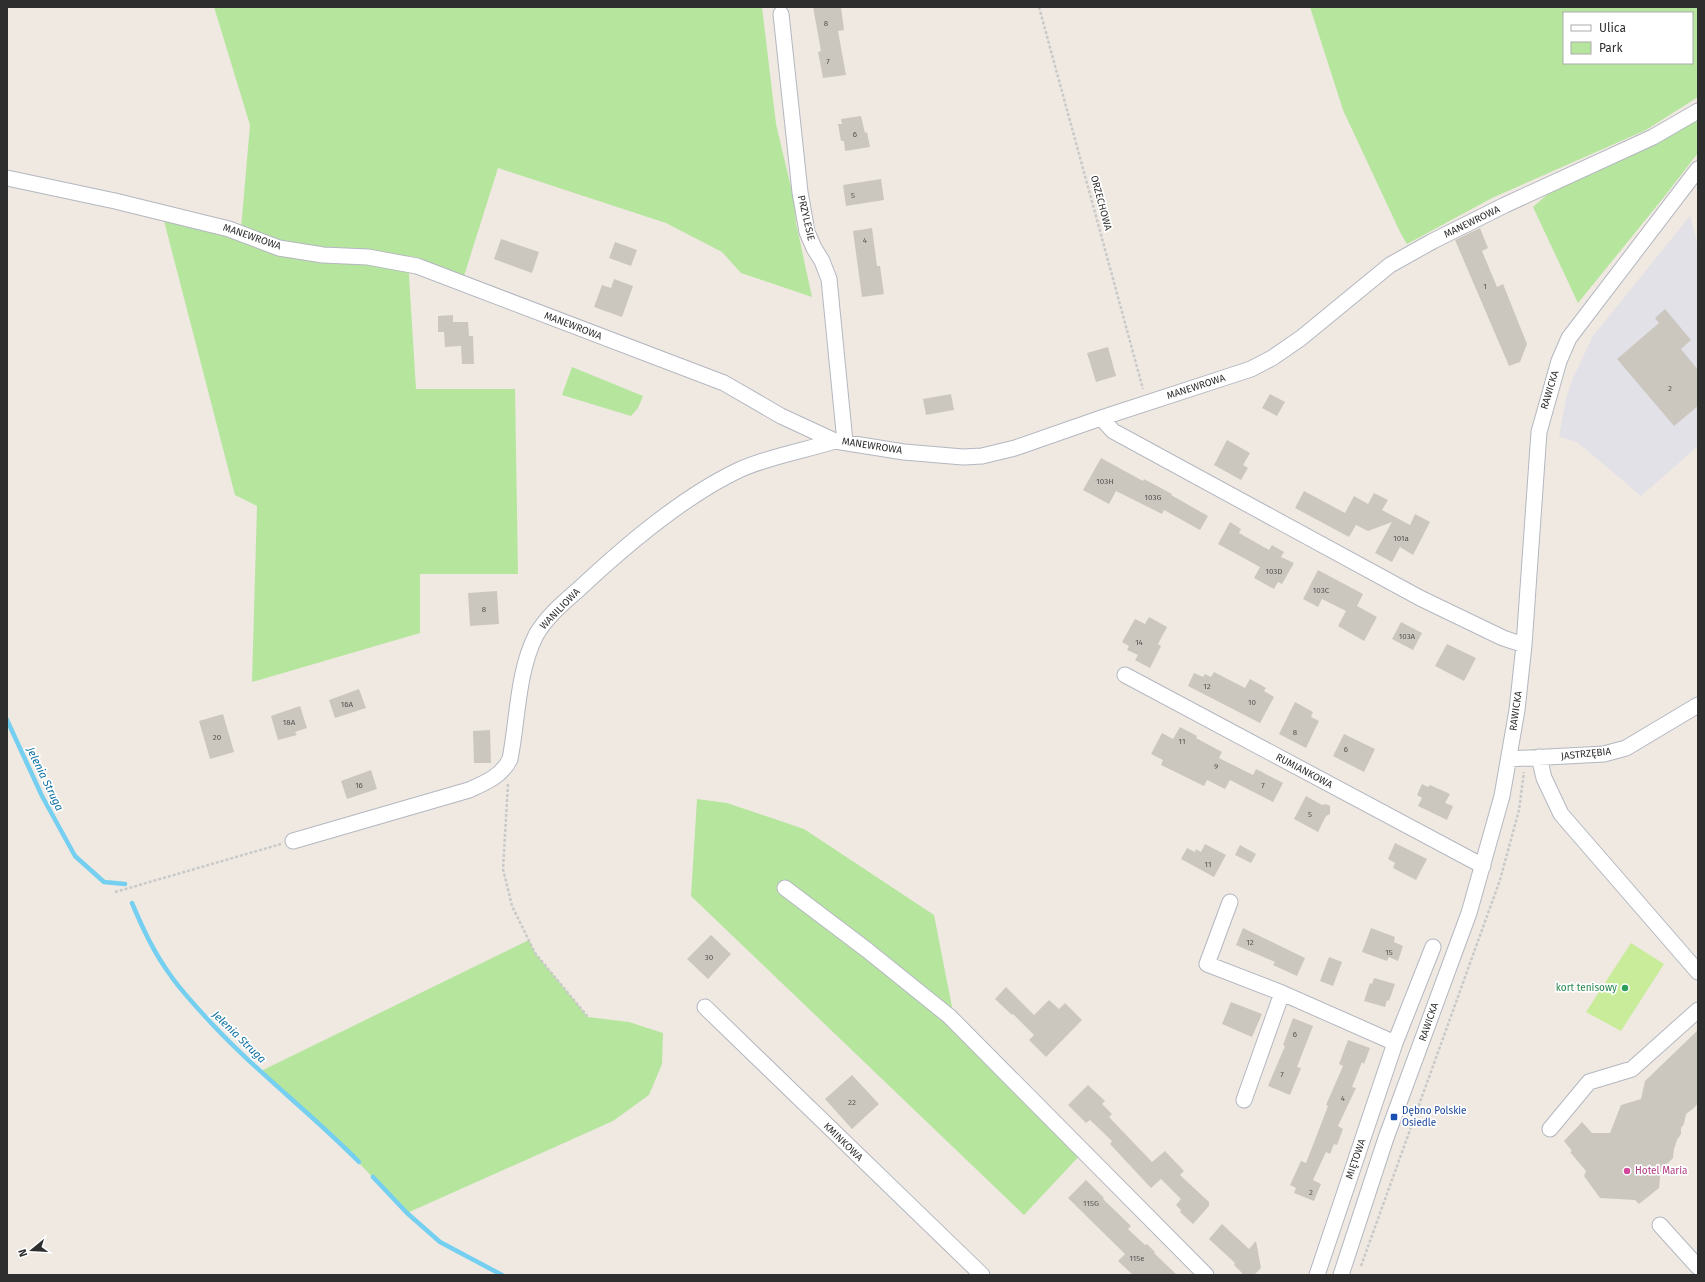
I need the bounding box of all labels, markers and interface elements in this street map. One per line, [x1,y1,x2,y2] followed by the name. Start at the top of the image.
[1563,12,1693,64] legend
[824,19,829,28] house number: 8
[1599,21,1626,35] text: Ulica
[1599,41,1623,55] text: Park
[826,57,830,66] house number: 7
[853,130,857,139] house number: 6
[1088,174,1114,232] street label: ORZECHOWA
[851,191,855,200] house number: 5
[795,194,817,242] street label: PRZYLESIE
[1442,203,1502,241] street label: MANEWROWA
[221,221,283,253] street label: MANEWROWA
[863,236,868,245] house number: 4
[1483,282,1487,291] house number: 1
[542,309,604,343] street label: MANEWROWA
[1538,369,1562,411] street label: RAWICKA
[1165,372,1227,402] street label: MANEWROWA
[1668,384,1672,393] house number: 2
[841,435,903,457] street label: MANEWROWA
[1096,477,1114,486] house number: 103H
[1145,493,1161,502] house number: 103G
[1393,534,1409,543] house number: 101a
[1266,567,1283,576] house number: 103D
[537,586,583,632] street label: WANILIOWA
[1313,586,1330,595] house number: 103C
[482,605,487,614] house number: 8
[1399,632,1416,641] house number: 103A
[1135,638,1144,647] house number: 14
[1203,682,1211,691] house number: 12
[1507,690,1525,732] street label: RAWICKA
[1248,698,1256,707] house number: 10
[341,700,354,709] house number: 16A
[283,718,296,727] house number: 18A
[1293,728,1298,737] house number: 8
[213,733,222,742] house number: 20
[1179,737,1185,746] house number: 11
[24,744,66,813] water label: Jelenia Struga
[1344,745,1348,754] house number: 6
[1560,745,1612,763] street label: JASTRZĘBIA
[1274,751,1335,791] street label: RUMIANKOWA
[1214,762,1218,771] house number: 9
[355,781,363,790] house number: 16
[1261,781,1265,790] house number: 7
[1308,810,1312,819] house number: 5
[1205,860,1211,869] house number: 11
[1246,938,1254,947] house number: 12
[1385,948,1393,957] house number: 15
[705,953,714,962] house number: 30
[1556,982,1617,994] place label: kort tenisowy
[1620,983,1630,993] marker: kort tenisowy
[1417,1001,1441,1043] street label: RAWICKA
[209,1008,268,1066] water label: Jelenia Struga
[1293,1030,1297,1039] house number: 6
[1280,1070,1284,1079] house number: 7
[1341,1094,1346,1103] house number: 4
[848,1098,856,1107] house number: 22
[1402,1105,1467,1129] place label: Dębno Polskie Osiedle
[1389,1112,1399,1122] marker: Dębno Polskie Osiedle
[821,1120,865,1164] street label: KMINKOWA
[1344,1137,1369,1181] street label: MIĘTOWA
[1635,1165,1687,1177] place label: Hotel Maria
[1622,1166,1632,1176] marker: Hotel Maria
[1309,1188,1313,1197] house number: 2
[1083,1199,1099,1208] house number: 115G
[12,1230,52,1270] north arrow
[16,1247,30,1258] text: N
[1129,1254,1145,1263] house number: 115e

